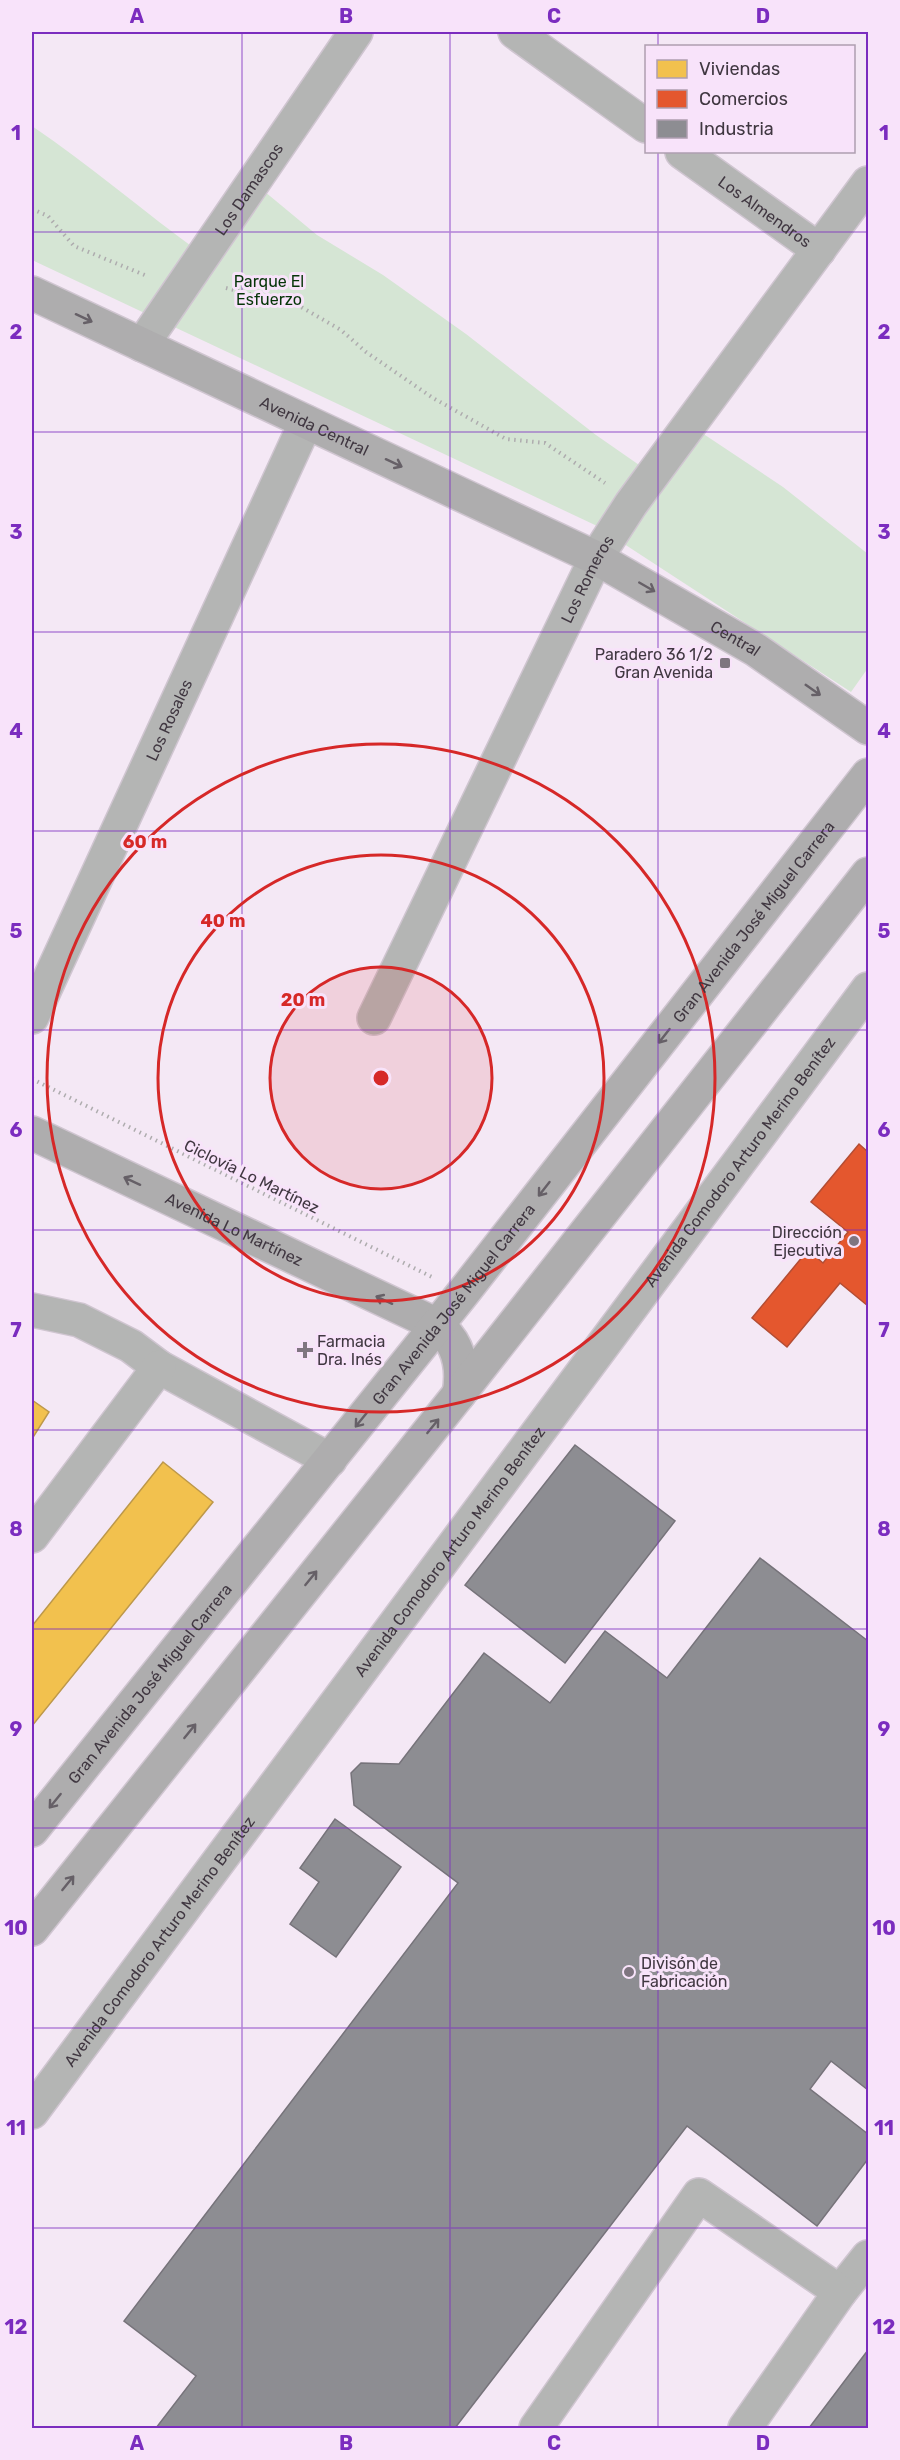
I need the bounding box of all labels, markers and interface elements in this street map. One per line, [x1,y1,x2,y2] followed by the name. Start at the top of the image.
[130,4,145,28] text: A
[339,4,353,28] text: B
[547,4,561,28] text: C
[756,4,770,28] text: D
[645,45,855,153] legend
[699,58,780,80] text: Viviendas
[699,88,788,110] text: Comercios
[699,118,774,140] text: Industria
[11,121,21,145] text: 1
[879,121,889,145] text: 1
[211,140,287,239] street label: Los Damascos
[714,172,815,251] street label: Los Almendros
[234,272,304,309] park label: Parque El Esfuerzo
[75,312,93,324] one-way arrow
[10,320,23,344] text: 2
[878,320,891,344] text: 2
[257,392,372,460] street label: Avenida Central
[384,458,402,470] one-way arrow
[9,520,23,544] text: 3
[877,520,891,544] text: 3
[557,532,618,626] street label: Los Romeros
[638,582,655,594] one-way arrow
[707,617,764,660] street label: Central
[595,645,713,682] place label: Paradero 36 1/2 Gran Avenida
[718,656,732,670] marker: Paradero 36 1/2 Gran Avenida
[142,676,196,764] street label: Los Rosales
[804,684,821,696] one-way arrow
[9,719,23,743] text: 4
[877,719,891,743] text: 4
[669,817,839,1027] street label: Gran Avenida José Miguel Carrera
[123,831,167,853] text: 60 m
[201,910,245,932] text: 40 m
[10,919,23,943] text: 5
[878,919,891,943] text: 5
[281,989,325,1011] text: 20 m
[658,1027,671,1043] one-way arrow
[641,1033,839,1291] street label: Avenida Comodoro Arturo Merino Benítez
[371,1068,391,1088] centre of rings
[9,1118,23,1142] text: 6
[877,1118,891,1142] text: 6
[181,1135,323,1217] street label: Ciclovía Lo Martínez
[124,1174,142,1186] one-way arrow
[538,1181,551,1197] one-way arrow
[162,1189,306,1270] street label: Avenida Lo Martínez
[368,1200,539,1408] street label: Gran Avenida José Miguel Carrera
[772,1223,842,1260] place label: Dirección Ejecutiva
[847,1234,861,1248] marker: Dirección Ejecutiva
[376,1294,394,1306] one-way arrow
[10,1318,22,1342] text: 7
[878,1318,890,1342] text: 7
[317,1332,385,1369] place label: Farmacia Dra. Inés
[298,1343,312,1357] marker: Farmacia Dra. Inés
[355,1412,368,1428] one-way arrow
[427,1418,440,1434] one-way arrow
[350,1423,549,1680] street label: Avenida Comodoro Arturo Merino Benítez
[9,1517,23,1541] text: 8
[877,1517,891,1541] text: 8
[305,1570,318,1586] one-way arrow
[64,1580,236,1787] street label: Gran Avenida José Miguel Carrera
[10,1717,23,1741] text: 9
[878,1717,891,1741] text: 9
[183,1723,196,1739] one-way arrow
[48,1793,61,1809] one-way arrow
[60,1813,259,2070] street label: Avenida Comodoro Arturo Merino Benítez
[61,1876,75,1891] one-way arrow
[4,1916,28,1940] text: 10
[872,1916,896,1940] text: 10
[641,1954,727,1991] place label: Divisón de Fabricación
[622,1965,636,1979] marker: Divisón de Fabricación
[6,2116,26,2140] text: 11
[874,2116,894,2140] text: 11
[5,2315,27,2339] text: 12
[873,2315,895,2339] text: 12
[130,2431,145,2455] text: A
[339,2431,353,2455] text: B
[547,2431,561,2455] text: C
[756,2431,770,2455] text: D

